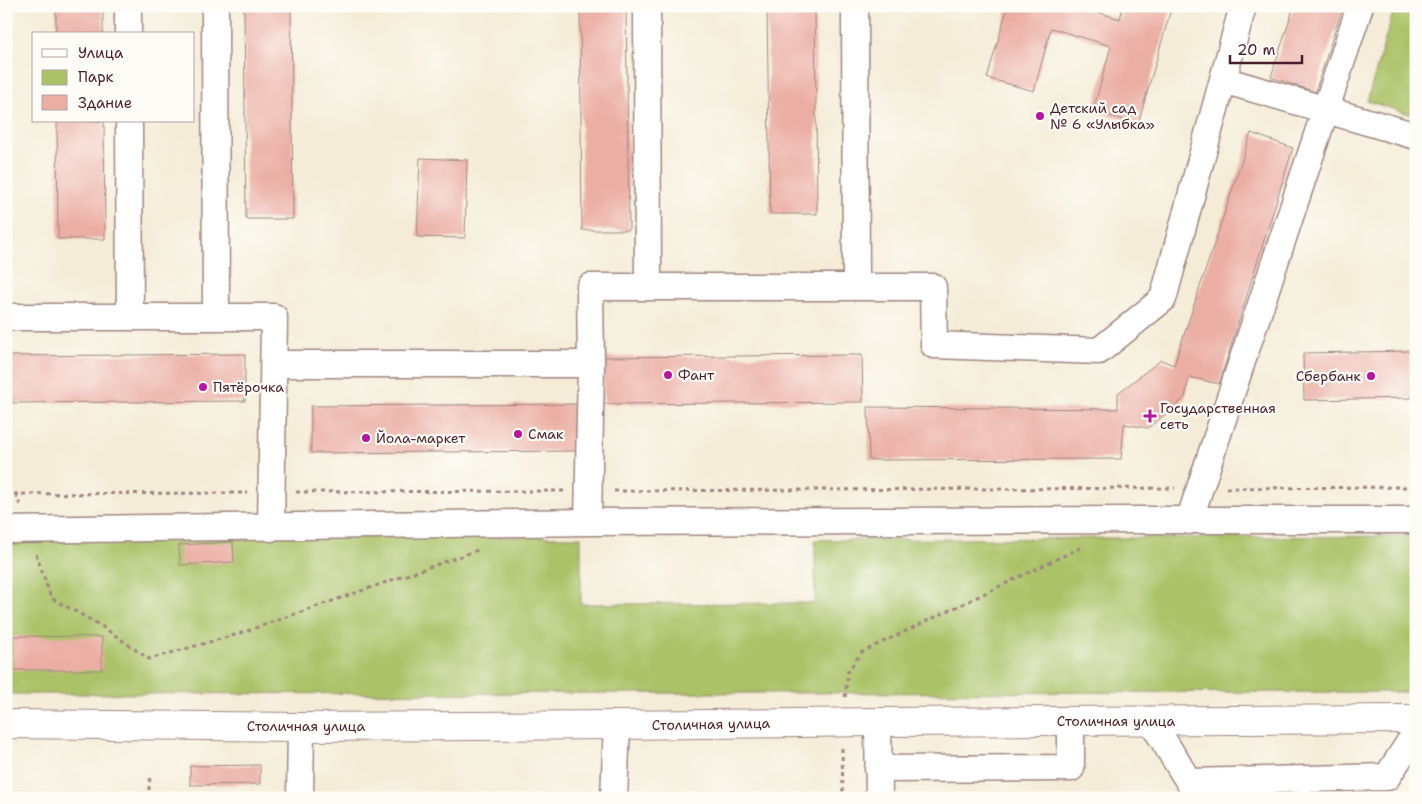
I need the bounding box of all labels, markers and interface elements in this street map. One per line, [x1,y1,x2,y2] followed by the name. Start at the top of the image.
[32,32,195,122] legend
[1230,32,1302,64] scale bar
[1237,40,1276,60] text: 20 m
[78,43,124,63] text: Улица
[78,67,114,87] text: Парк
[78,93,132,113] text: Здание
[1050,99,1155,133] place label: Детский сад № 6 «Улыбка»
[1034,110,1046,122] marker: Детский сад № 6 «Улыбка»
[678,366,715,384] place label: Фант
[1296,367,1362,385] place label: Сбербанк
[662,369,674,381] marker: Фант
[1365,370,1377,382] marker: Сбербанк
[213,378,284,396] place label: Пятёрочка
[197,381,209,393] marker: Пятёрочка
[1160,399,1276,433] place label: Государственная сеть
[1144,410,1156,422] marker: Государственная сеть
[528,425,564,443] place label: Смак
[512,428,524,440] marker: Смак
[376,429,466,447] place label: Йола-маркет
[360,432,372,444] marker: Йола-маркет
[1057,712,1176,730] street label: Столичная улица
[652,714,771,734] street label: Столичная улица
[247,717,366,735] street label: Столичная улица

